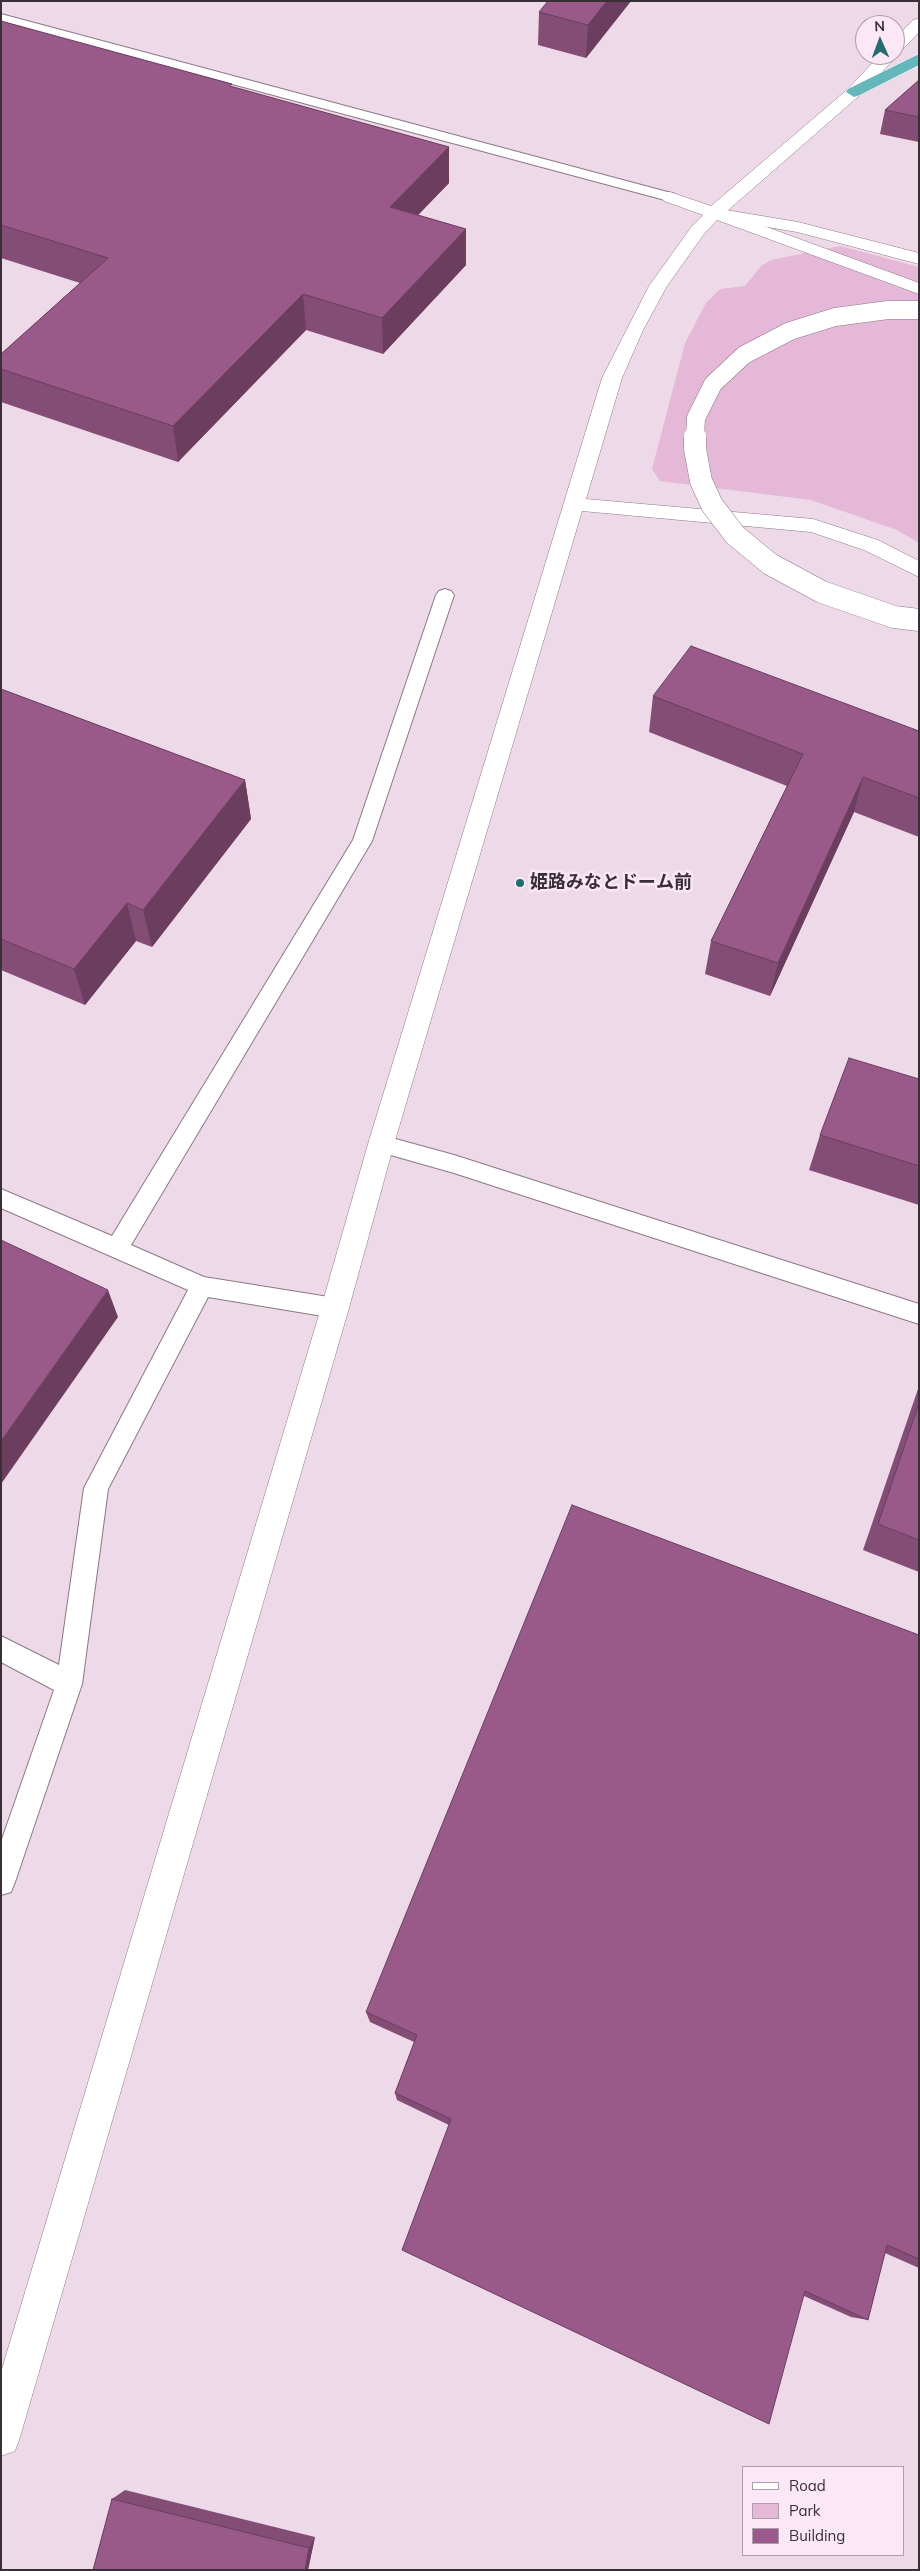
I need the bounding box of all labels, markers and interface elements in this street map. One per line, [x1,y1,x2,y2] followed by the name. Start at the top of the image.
[855,15,905,65] north arrow
[874,17,885,35] text: N
[530,872,692,894] place label: 姫路みなとドーム前
[514,877,526,889] marker: 姫路みなとドーム前
[742,2466,905,2556] legend
[789,2476,826,2495] text: Road
[789,2501,821,2520] text: Park
[789,2526,845,2545] text: Building

